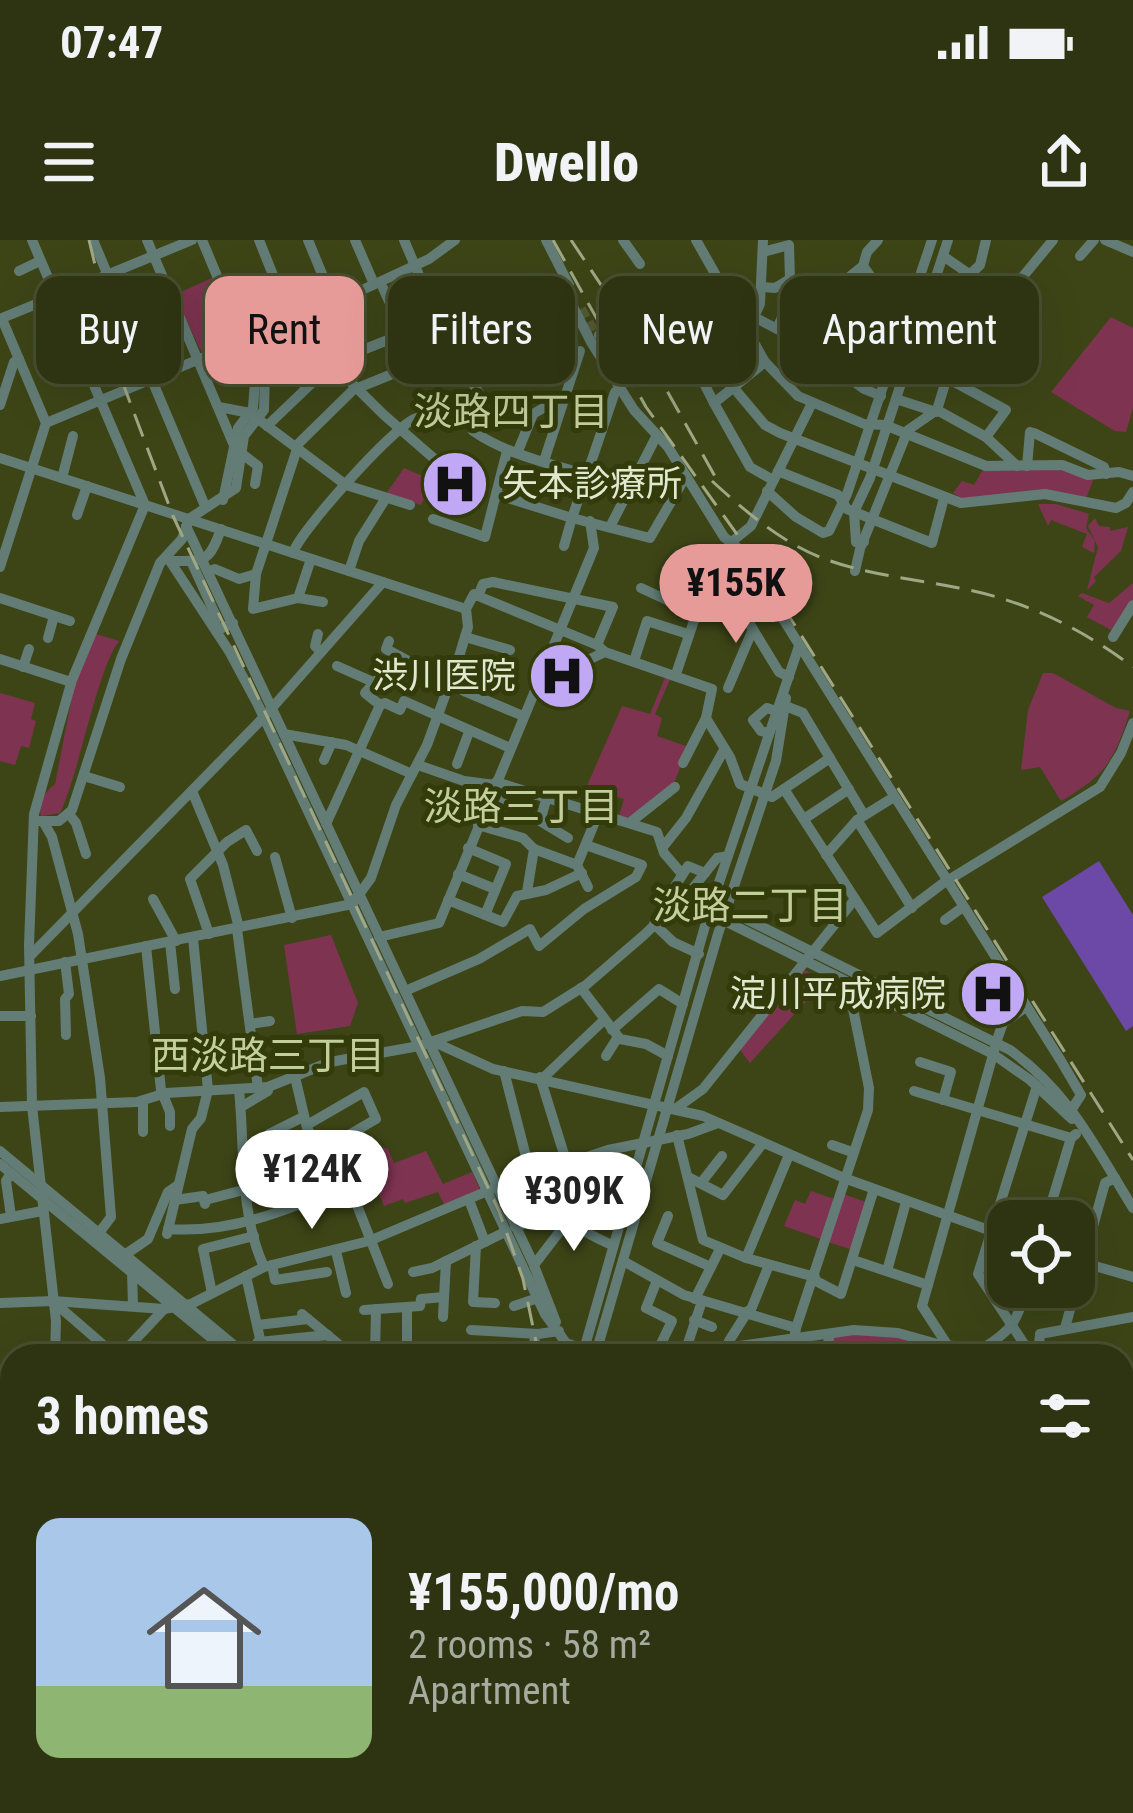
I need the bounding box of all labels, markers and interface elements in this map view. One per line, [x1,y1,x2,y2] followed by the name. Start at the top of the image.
[60,16,163,69] text: 07:47
[36,129,102,195] icon: menu
[1031,129,1097,195] icon: share
[494,131,639,194] text: Dwello
[36,276,181,384] chip: Buy
[205,276,364,384] chip: Rent
[388,276,575,384] chip: Filters
[599,276,756,384] chip: New
[780,276,1039,384] chip: Apartment
[413,389,609,435] district label: 淡路四丁目
[420,449,490,519] hospital icon: 矢本診療所
[502,463,682,505] place label: 矢本診療所
[652,544,820,646] pin: ¥155K
[686,560,786,606] text: ¥155K
[527,641,597,711] hospital icon: 渋川医院
[372,655,516,697] place label: 渋川医院
[423,784,619,830] district label: 淡路三丁目
[652,883,848,929] district label: 淡路二丁目
[958,959,1028,1029] hospital icon: 淀川平成病院
[730,973,946,1015] place label: 淀川平成病院
[151,1033,385,1079] district label: 西淡路三丁目
[228,1130,396,1232] pin: ¥124K
[262,1146,362,1192] text: ¥124K
[490,1152,658,1254] pin: ¥309K
[524,1168,624,1214] text: ¥309K
[987,1200,1095,1308] map controls
[987,1200,1095,1308] button: locate
[1032,1383,1098,1449] icon: filters
[36,1387,209,1446] text: 3 homes
[408,1563,680,1622] text: ¥155,000/mo
[132,1566,276,1710] icon: home
[408,1622,651,1668] text: 2 rooms · 58 m²
[408,1668,571,1714] text: Apartment

